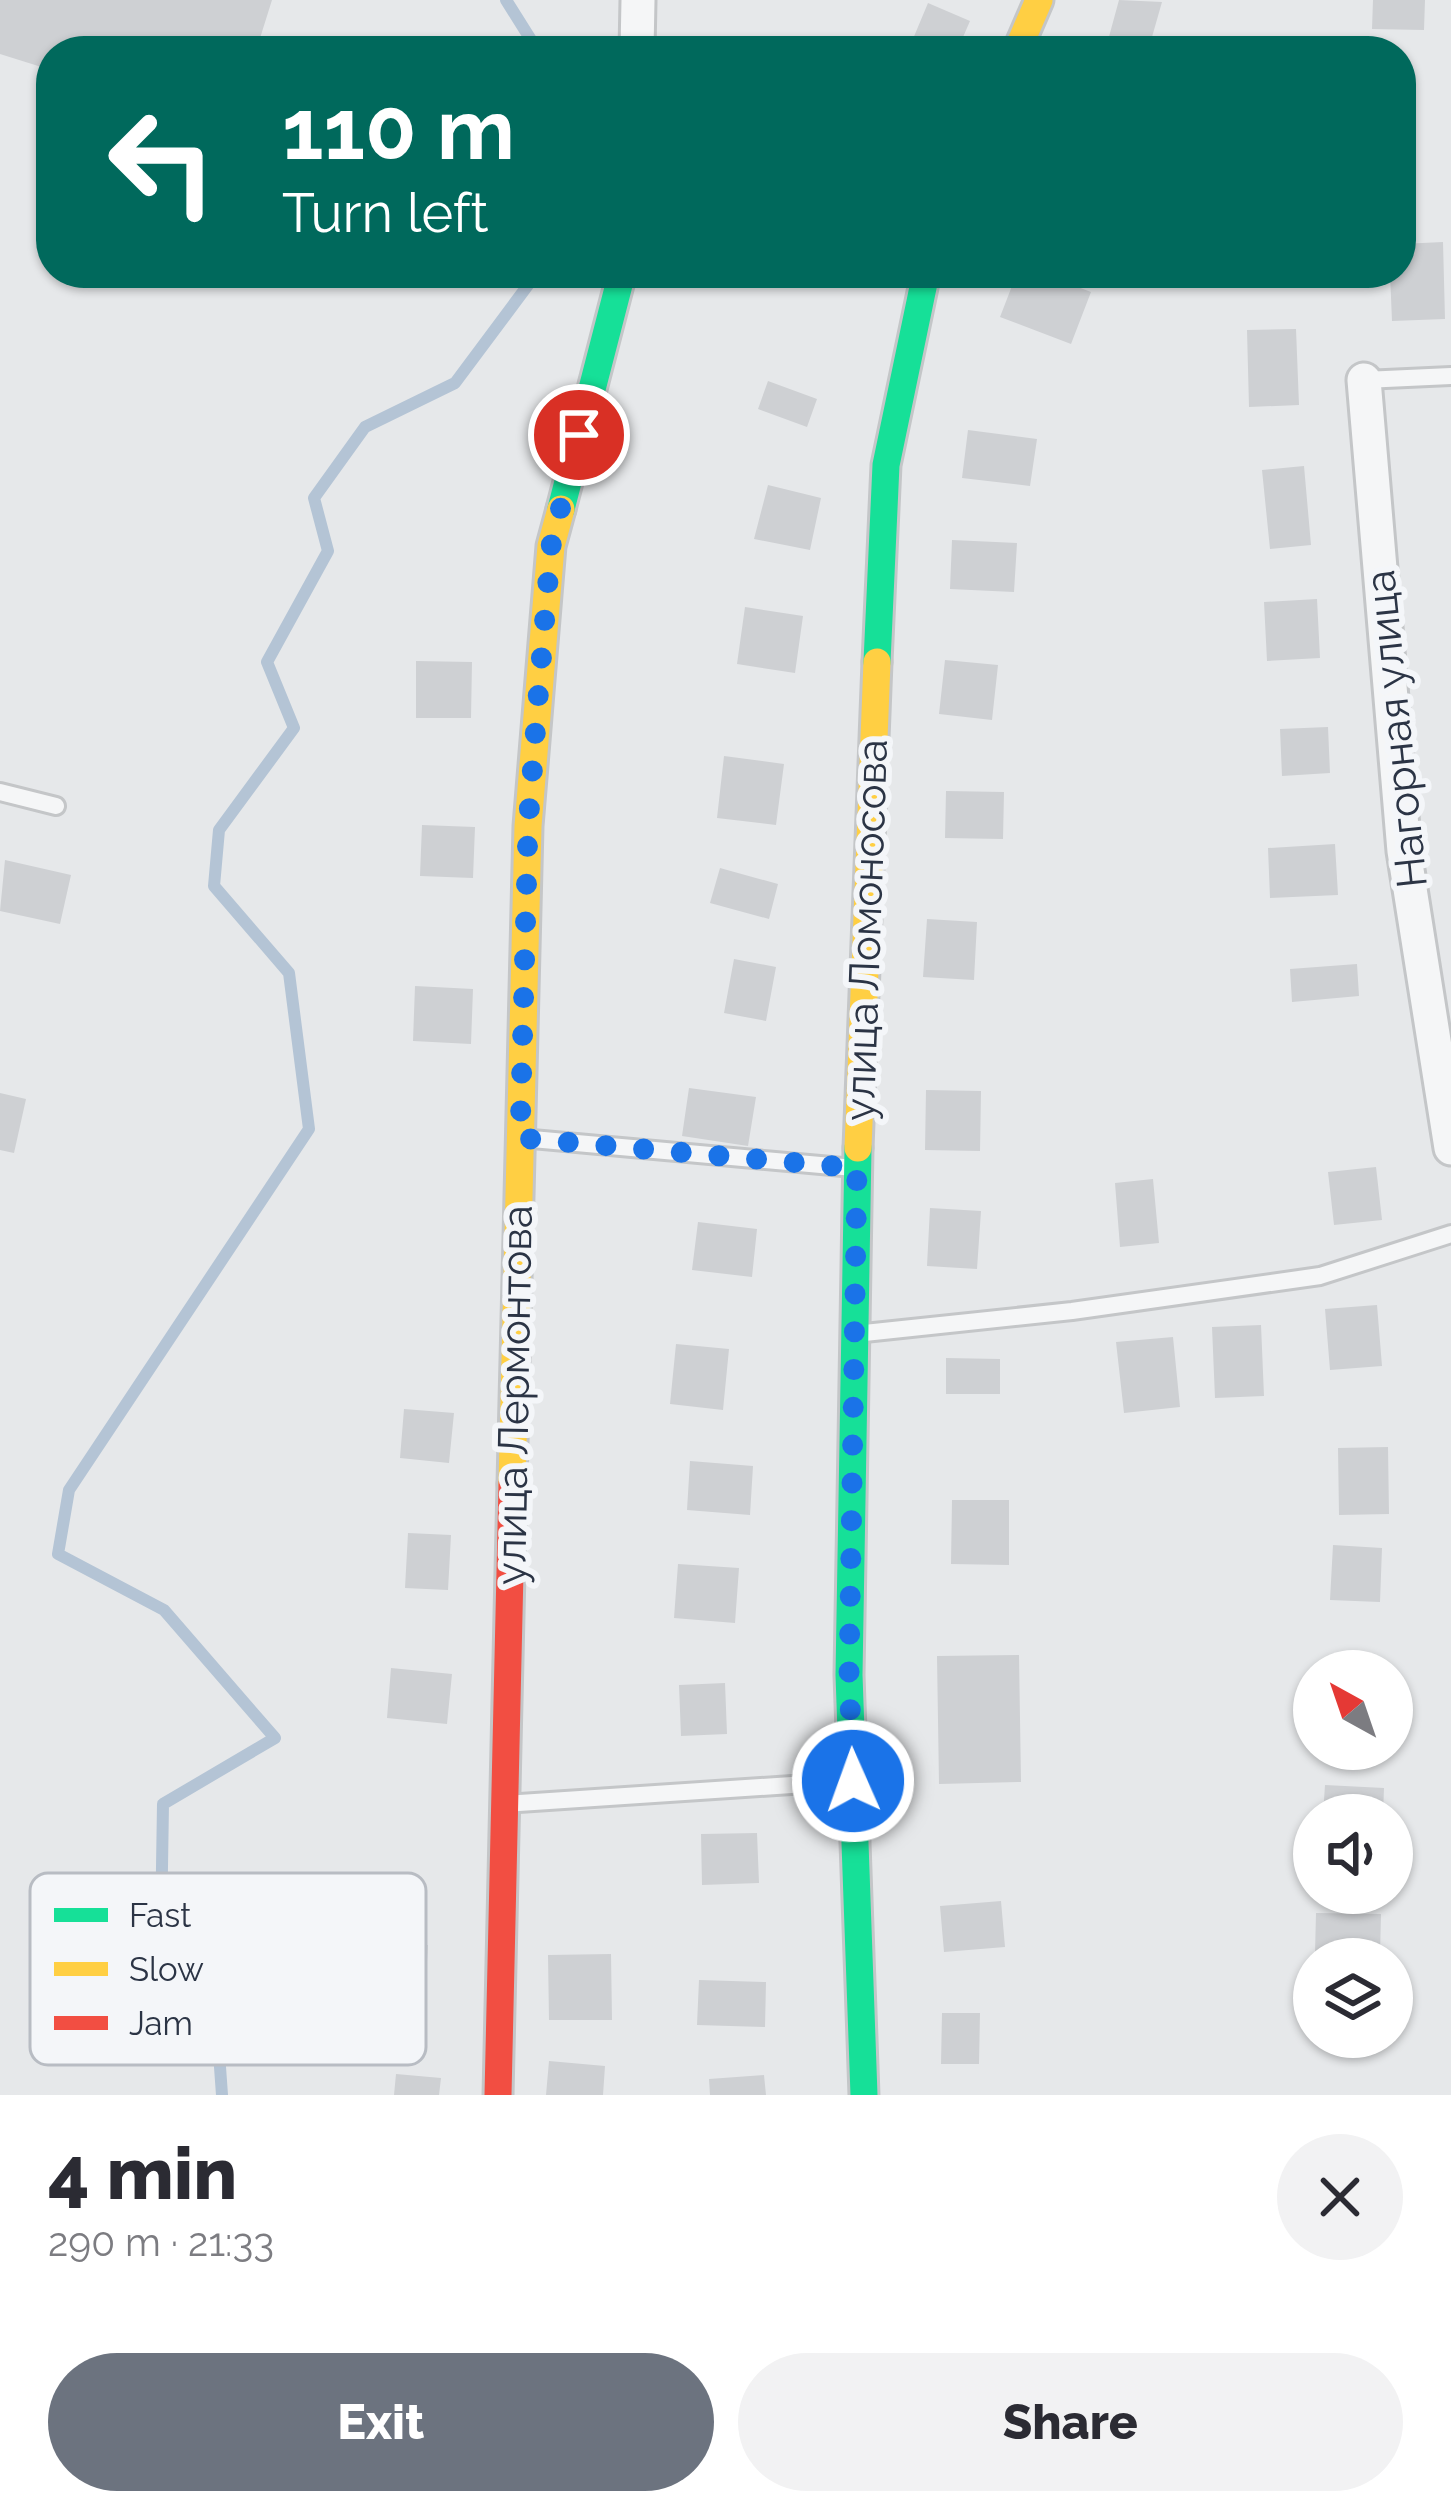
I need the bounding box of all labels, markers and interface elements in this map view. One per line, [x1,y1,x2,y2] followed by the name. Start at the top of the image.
[282,80,515,179] text: 110 m
[84,84,240,240] icon: left
[282,181,489,245] text: Turn left
[528,384,630,486] pin
[546,402,612,468] icon: arrive
[1355,568,1437,890] street label: Нагорная улица
[835,738,897,1122] street label: улица Ломоносова
[486,1205,542,1585] street label: улица Лермонтова
[1293,1650,1413,1770] north arrow
[1293,1650,1413,2058] map controls
[790,1718,916,1844] position arrow
[1293,1794,1413,1914] button: sound
[30,1873,426,2065] legend
[129,1896,191,1935] text: Fast
[1293,1938,1413,2058] button: layers
[129,1950,204,1989] text: Slow
[129,2004,193,2043] text: Jam
[48,2131,237,2216] text: 4 min
[1277,2134,1403,2260] button: close
[48,2219,274,2265] text: 290 m · 21:33
[48,2353,714,2491] button: Exit
[738,2353,1403,2491] button: Share

